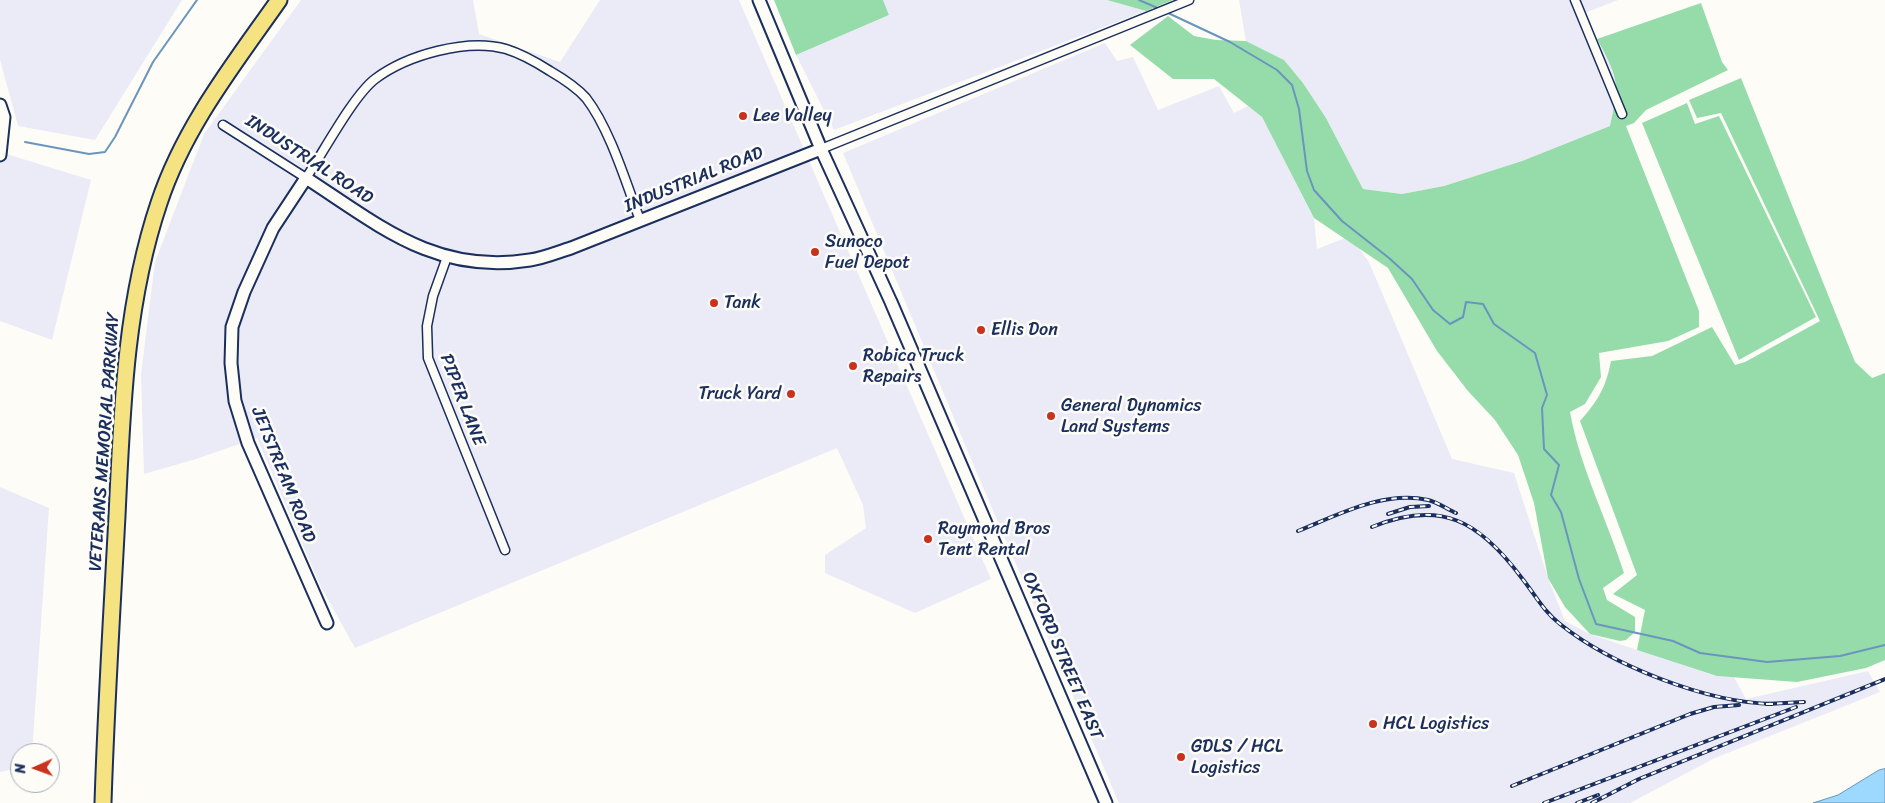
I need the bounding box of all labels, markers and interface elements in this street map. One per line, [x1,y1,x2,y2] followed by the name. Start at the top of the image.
[753,105,832,127] place label: Lee Valley
[737,110,749,122] marker: Lee Valley
[241,111,377,209] street label: INDUSTRIAL ROAD
[621,142,767,218] street label: INDUSTRIAL ROAD
[825,231,910,274] place label: Sunoco Fuel Depot
[809,246,821,258] marker: Sunoco Fuel Depot
[724,292,761,314] place label: Tank
[708,297,720,309] marker: Tank
[85,312,125,572] street label: VETERANS MEMORIAL PARKWAY
[991,319,1058,341] place label: Ellis Don
[975,324,987,336] marker: Ellis Don
[863,345,965,388] place label: Robica Truck Repairs
[435,351,489,449] street label: PIPER LANE
[847,360,859,372] marker: Robica Truck Repairs
[698,383,781,405] place label: Truck Yard
[785,388,797,400] marker: Truck Yard
[1061,395,1202,438] place label: General Dynamics Land Systems
[246,404,320,546] street label: JETSTREAM ROAD
[1045,410,1057,422] marker: General Dynamics Land Systems
[938,518,1050,560] place label: Raymond Bros Tent Rental
[922,533,934,545] marker: Raymond Bros Tent Rental
[1017,569,1107,743] street label: OXFORD STREET EAST
[1383,713,1489,735] place label: HCL Logistics
[1367,718,1379,730] marker: HCL Logistics
[1191,736,1283,779] place label: GDLS / HCL Logistics
[10,743,60,793] north arrow
[1175,751,1187,763] marker: GDLS / HCL Logistics
[8,763,33,774] text: N

